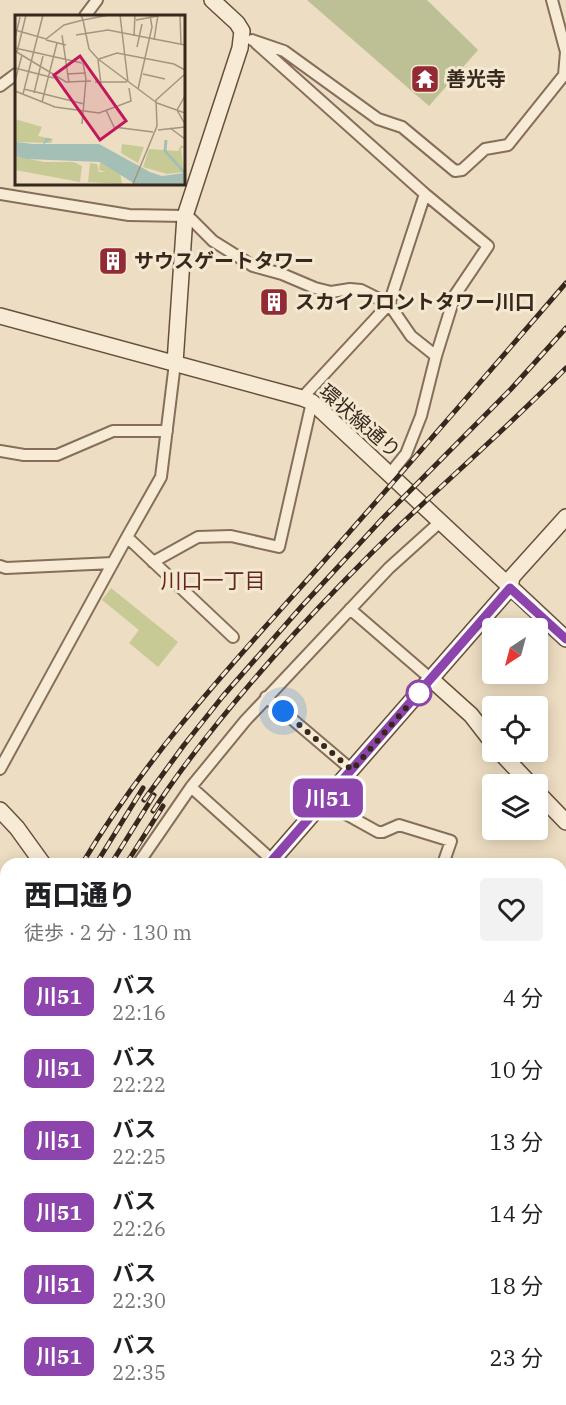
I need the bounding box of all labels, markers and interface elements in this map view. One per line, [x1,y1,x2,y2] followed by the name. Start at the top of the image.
[15,15,184,184] inset map
[409,63,441,95] temple icon: 善光寺
[446,65,506,92] place label: 善光寺
[97,245,129,277] building icon: サウスゲートタワー
[134,247,314,274] place label: サウスゲートタワー
[258,286,290,318] building icon: スカイフロントタワー川口
[295,288,535,315] place label: スカイフロントタワー川口
[314,378,407,464] street label: 環状線通り
[161,566,266,594] district label: 川口一丁目
[482,618,548,684] north arrow
[482,618,548,840] map controls
[406,680,432,706] unlabelled marker
[268,696,298,726] your location
[482,696,548,762] button: locate
[482,774,548,840] button: layers
[294,778,362,818] line badge: 川51
[305,784,351,812] text: 川51
[24,876,136,913] text: 西口通り
[480,878,543,941] button: heart
[24,919,192,946] text: 徒歩 · 2 分 · 130 m
[112,970,156,999] text: バス
[36,982,82,1010] text: 川51
[503,983,543,1012] text: 4 分
[112,999,166,1026] text: 22:16
[112,1042,156,1071] text: バス
[36,1054,82,1082] text: 川51
[489,1055,543,1084] text: 10 分
[112,1071,166,1098] text: 22:22
[112,1114,156,1143] text: バス
[36,1126,82,1154] text: 川51
[489,1127,543,1156] text: 13 分
[112,1143,166,1170] text: 22:25
[112,1186,156,1215] text: バス
[36,1198,82,1226] text: 川51
[489,1199,543,1228] text: 14 分
[112,1215,166,1242] text: 22:26
[112,1258,156,1287] text: バス
[36,1270,82,1298] text: 川51
[489,1271,543,1300] text: 18 分
[112,1287,166,1314] text: 22:30
[112,1330,156,1359] text: バス
[36,1342,82,1370] text: 川51
[489,1343,543,1372] text: 23 分
[112,1359,166,1386] text: 22:35

